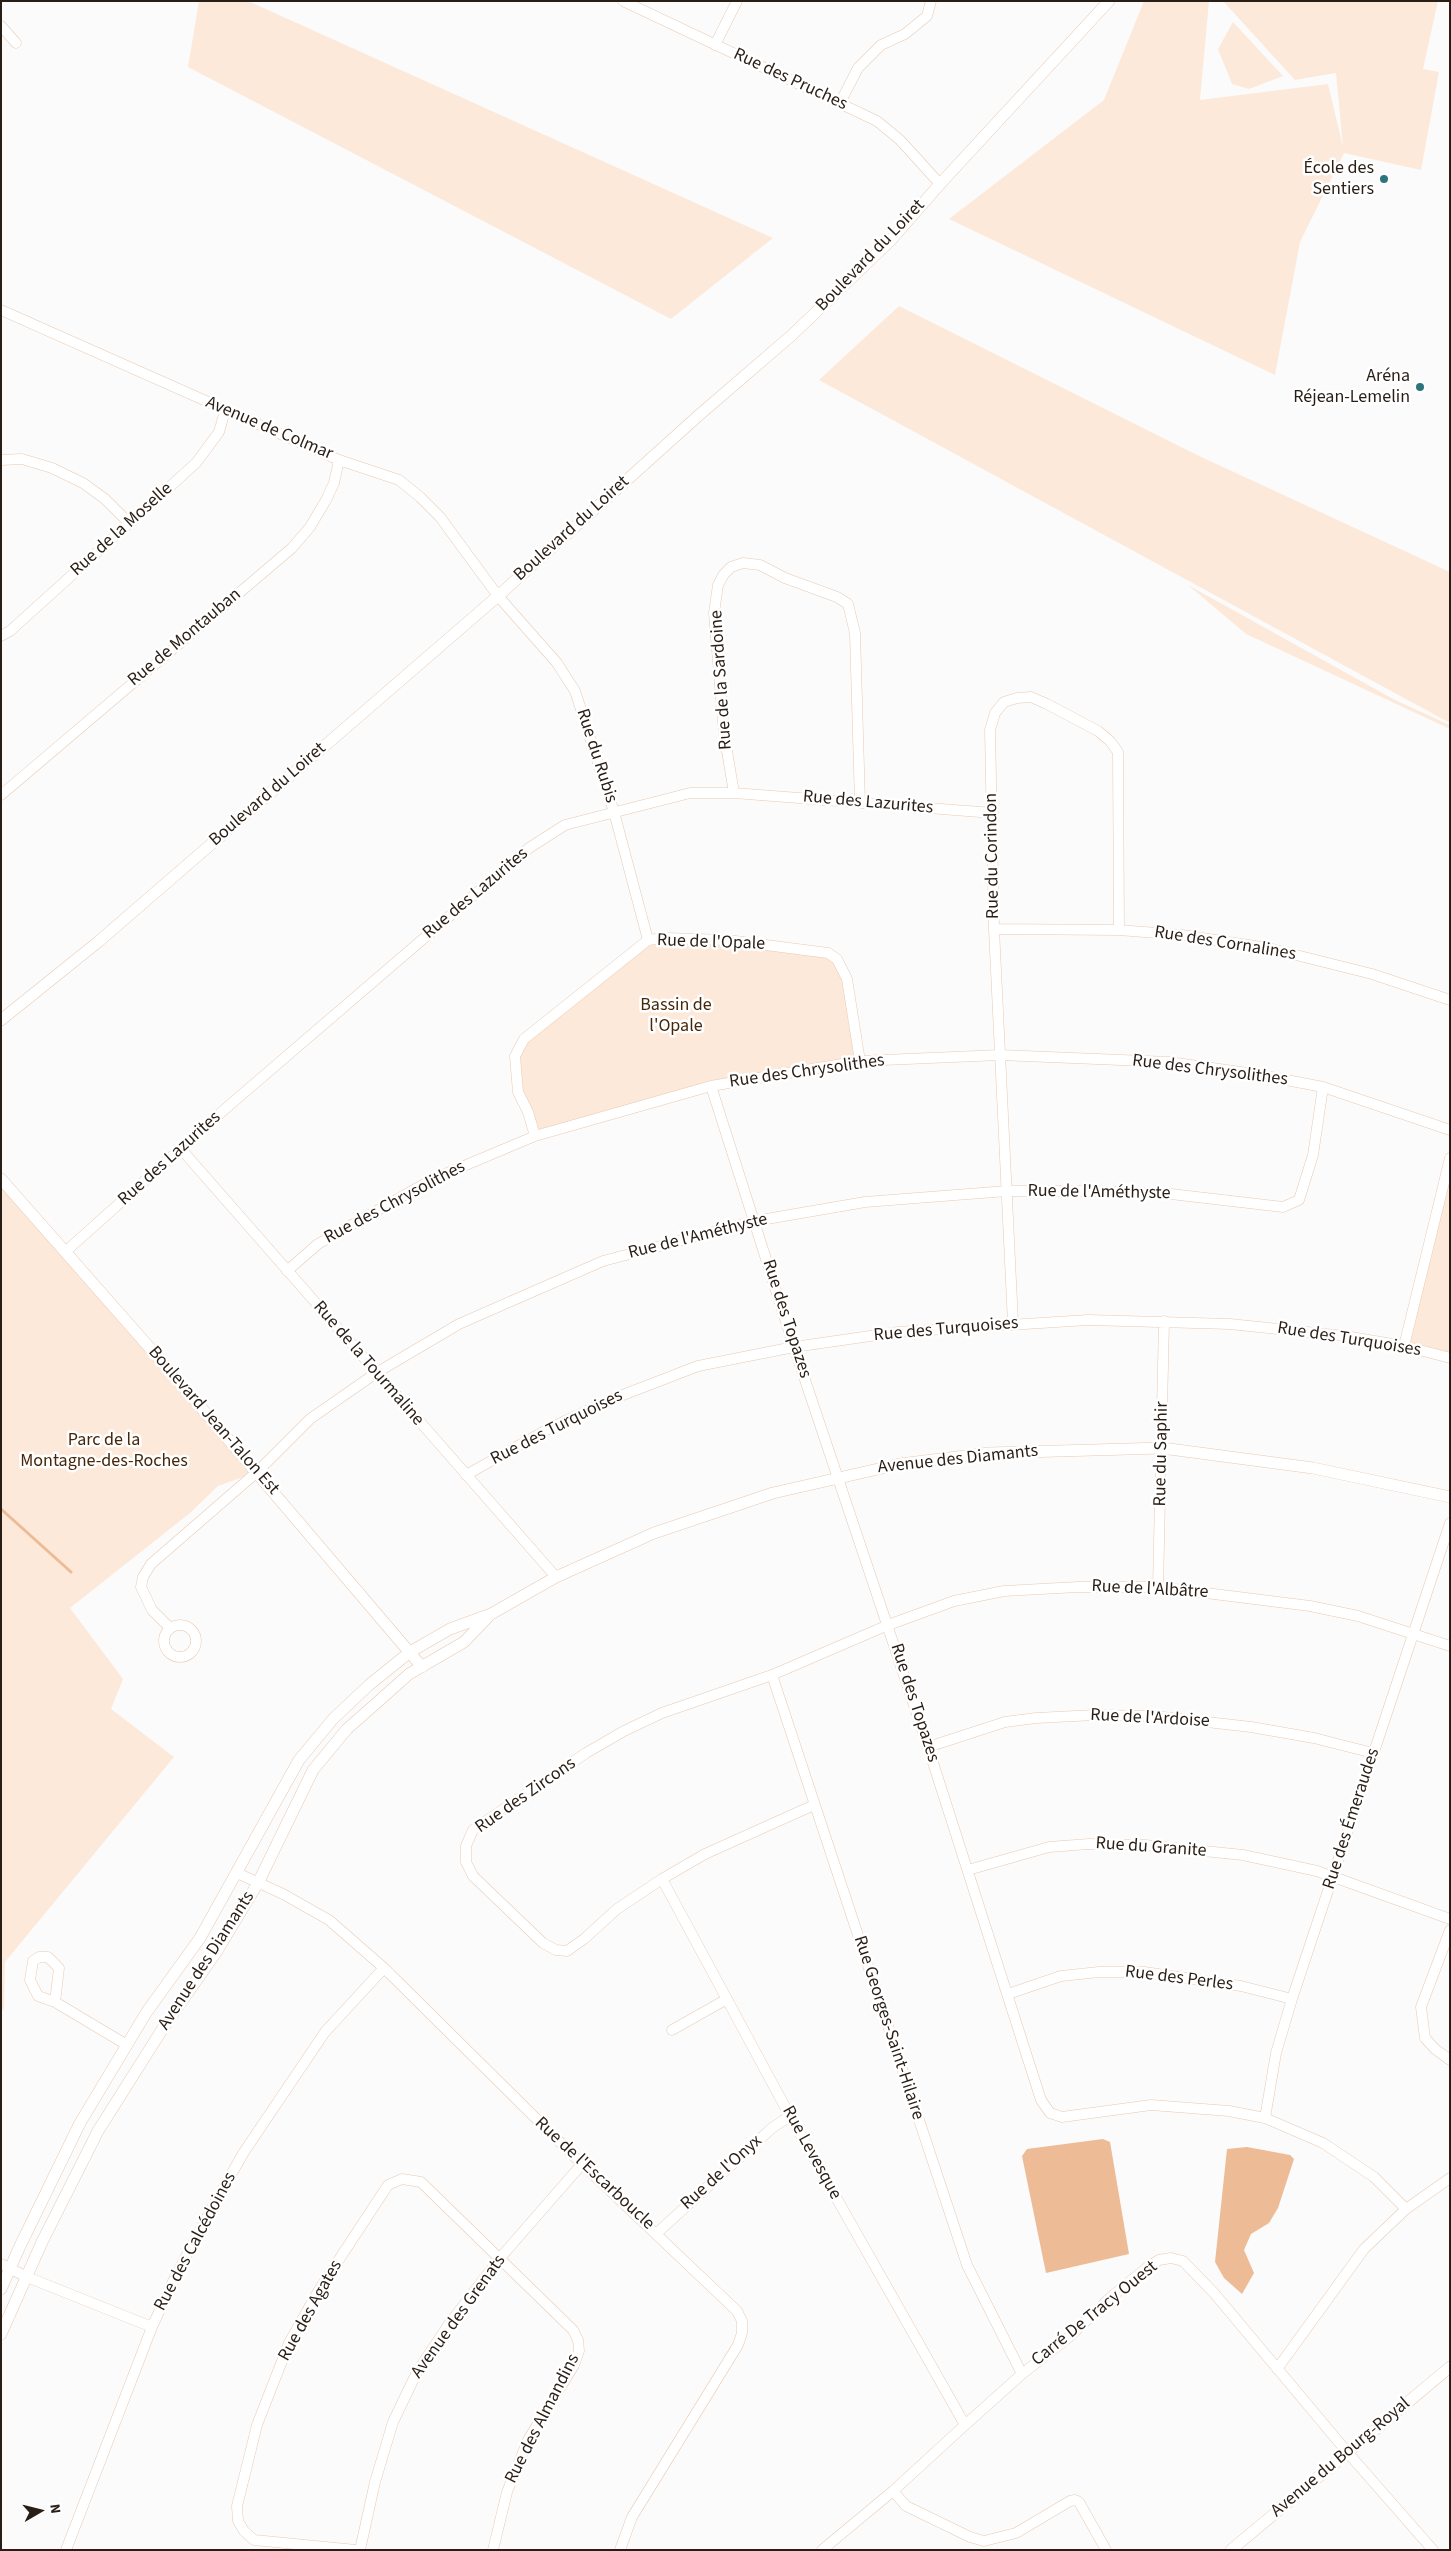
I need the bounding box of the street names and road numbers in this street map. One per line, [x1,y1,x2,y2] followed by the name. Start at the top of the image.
[730,44,850,116] street label: Rue des Pruches
[812,195,930,317] street label: Boulevard du Loiret
[202,392,336,466] street label: Avenue de Colmar
[510,472,634,586] street label: Boulevard du Loiret
[67,479,177,581] street label: Rue de la Moselle
[124,584,246,692] street label: Rue de Montauban
[706,609,738,751] street label: Rue de la Sardoine
[571,706,621,806] street label: Rue du Rubis
[205,738,331,852] street label: Boulevard du Loiret
[802,787,934,819] street label: Rue des Lazurites
[981,793,1005,919] street label: Rue du Corindon
[419,844,533,944] street label: Rue des Lazurites
[1153,922,1297,966] street label: Rue des Cornalines
[656,930,766,956] street label: Rue de l'Opale
[728,1050,886,1094] street label: Rue des Chrysolithes
[1131,1051,1289,1091] street label: Rue des Chrysolithes
[114,1107,226,1211] street label: Rue des Lazurites
[321,1157,469,1249] street label: Rue des Chrysolithes
[1027,1181,1171,1205] street label: Rue de l'Améthyste
[626,1209,770,1265] street label: Rue de l'Améthyste
[757,1257,815,1381] street label: Rue des Topazes
[308,1297,428,1431] street label: Rue de la Tourmaline
[873,1313,1019,1347] street label: Rue des Turquoises
[1276,1318,1422,1362] street label: Rue des Turquoises
[143,1342,283,1500] street label: Boulevard Jean-Talon Est
[487,1385,627,1471] street label: Rue des Turquoises
[1150,1401,1174,1507] street label: Rue du Saphir
[877,1441,1039,1479] street label: Avenue des Diamants
[1091,1576,1209,1604] street label: Rue de l'Albâtre
[885,1641,943,1765] street label: Rue des Topazes
[1090,1705,1210,1733] street label: Rue de l'Ardoise
[1319,1746,1385,1892] street label: Rue des Émeraudes
[472,1753,580,1839] street label: Rue des Zircons
[1095,1833,1207,1863] street label: Rue du Granite
[154,1888,260,2034] street label: Avenue des Diamants
[848,1933,928,2123] street label: Rue Georges-Saint-Hilaire
[1124,1962,1234,1996] street label: Rue des Perles
[776,2102,846,2204] street label: Rue Levesque
[530,2113,658,2235] street label: Rue de l'Escarboucle
[677,2131,767,2215] street label: Rue de l'Onyx
[150,2169,242,2315] street label: Rue des Calcédoines
[407,2251,511,2383] street label: Avenue des Grenats
[274,2257,348,2365] street label: Rue des Agates
[1028,2257,1162,2371] street label: Carré De Tracy Ouest
[501,2351,585,2487] street label: Rue des Almandins
[1267,2394,1415,2522] street label: Avenue du Bourg-Royal

